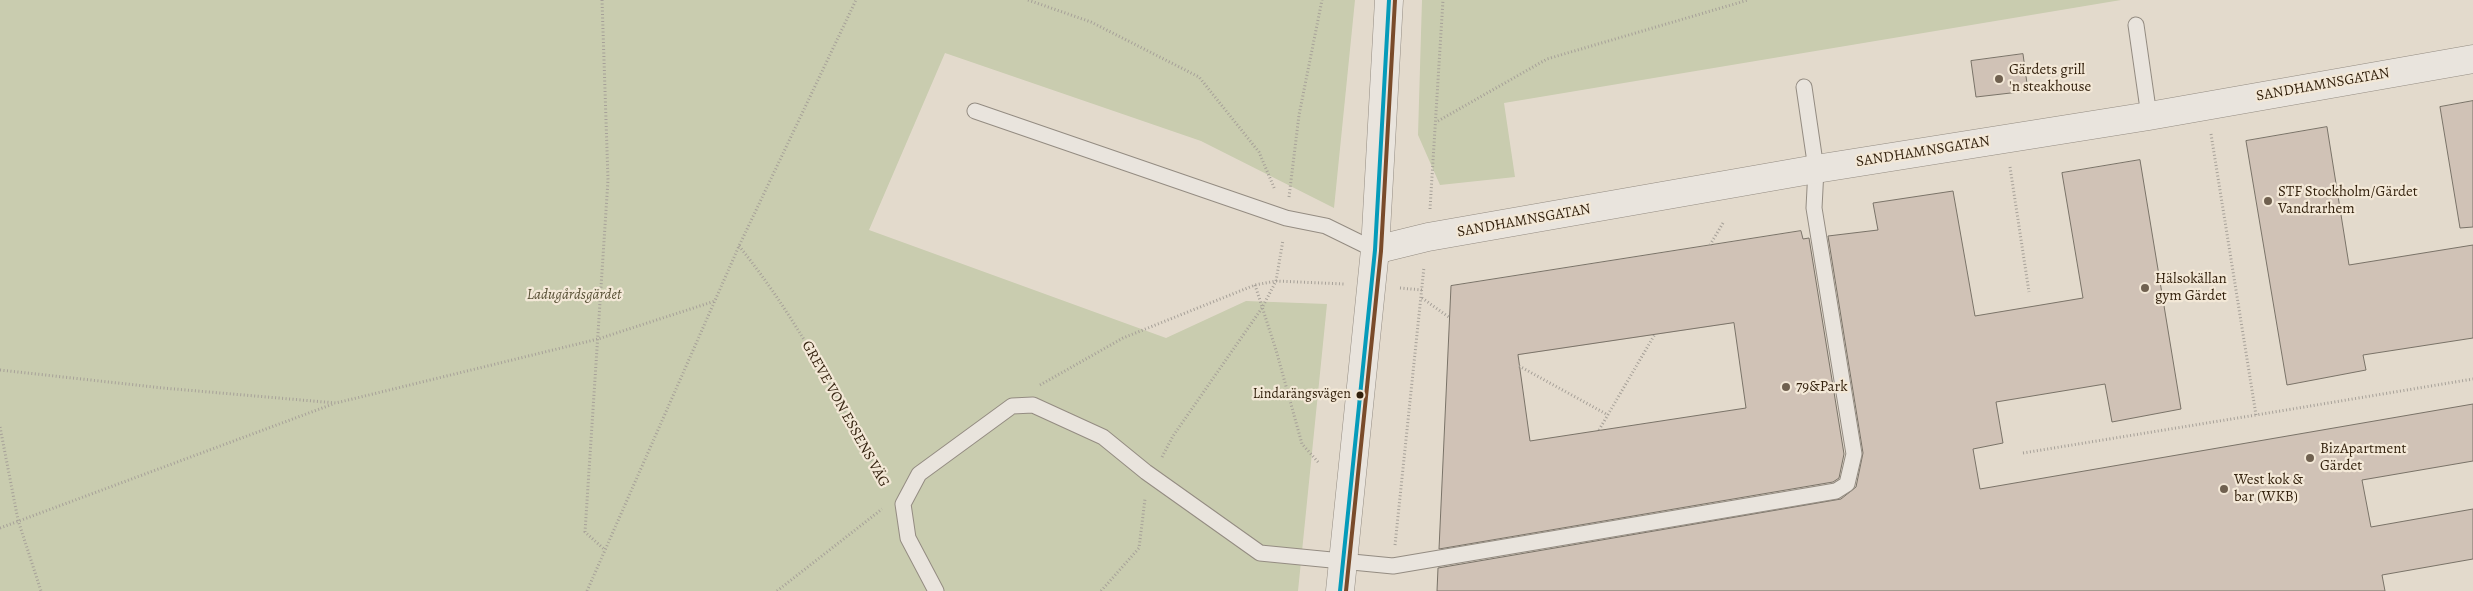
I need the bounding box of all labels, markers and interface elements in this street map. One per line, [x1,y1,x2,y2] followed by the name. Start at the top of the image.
[2009,61,2091,96] place label: Gärdets grill 'n steakhouse
[2255,64,2391,106] street label: SANDHAMNSGATAN
[1993,73,2005,85] marker: Gärdets grill 'n steakhouse
[1855,133,1991,171] street label: SANDHAMNSGATAN
[2278,183,2418,218] place label: STF Stockholm/Gärdet Vandrarhem
[2262,195,2274,207] marker: STF Stockholm/Gärdet Vandrarhem
[1456,200,1592,242] street label: SANDHAMNSGATAN
[2155,270,2227,305] place label: Hälsokällan gym Gärdet
[2139,282,2151,294] marker: Hälsokällan gym Gärdet
[527,286,621,304] park label: Ladugårdsgärdet
[797,338,893,490] street label: GREVE VON ESSENS VÄG
[1796,378,1848,396] place label: 79&Park
[1780,381,1792,393] marker: 79&Park
[1253,387,1351,403] place label: Lindarängsvägen
[1355,390,1365,400] marker: Lindarängsvägen
[2320,440,2406,475] place label: BizApartment Gärdet
[2304,452,2316,464] marker: BizApartment Gärdet
[2234,471,2303,506] place label: West kok & bar (WKB)
[2218,483,2230,495] marker: West kok & bar (WKB)

